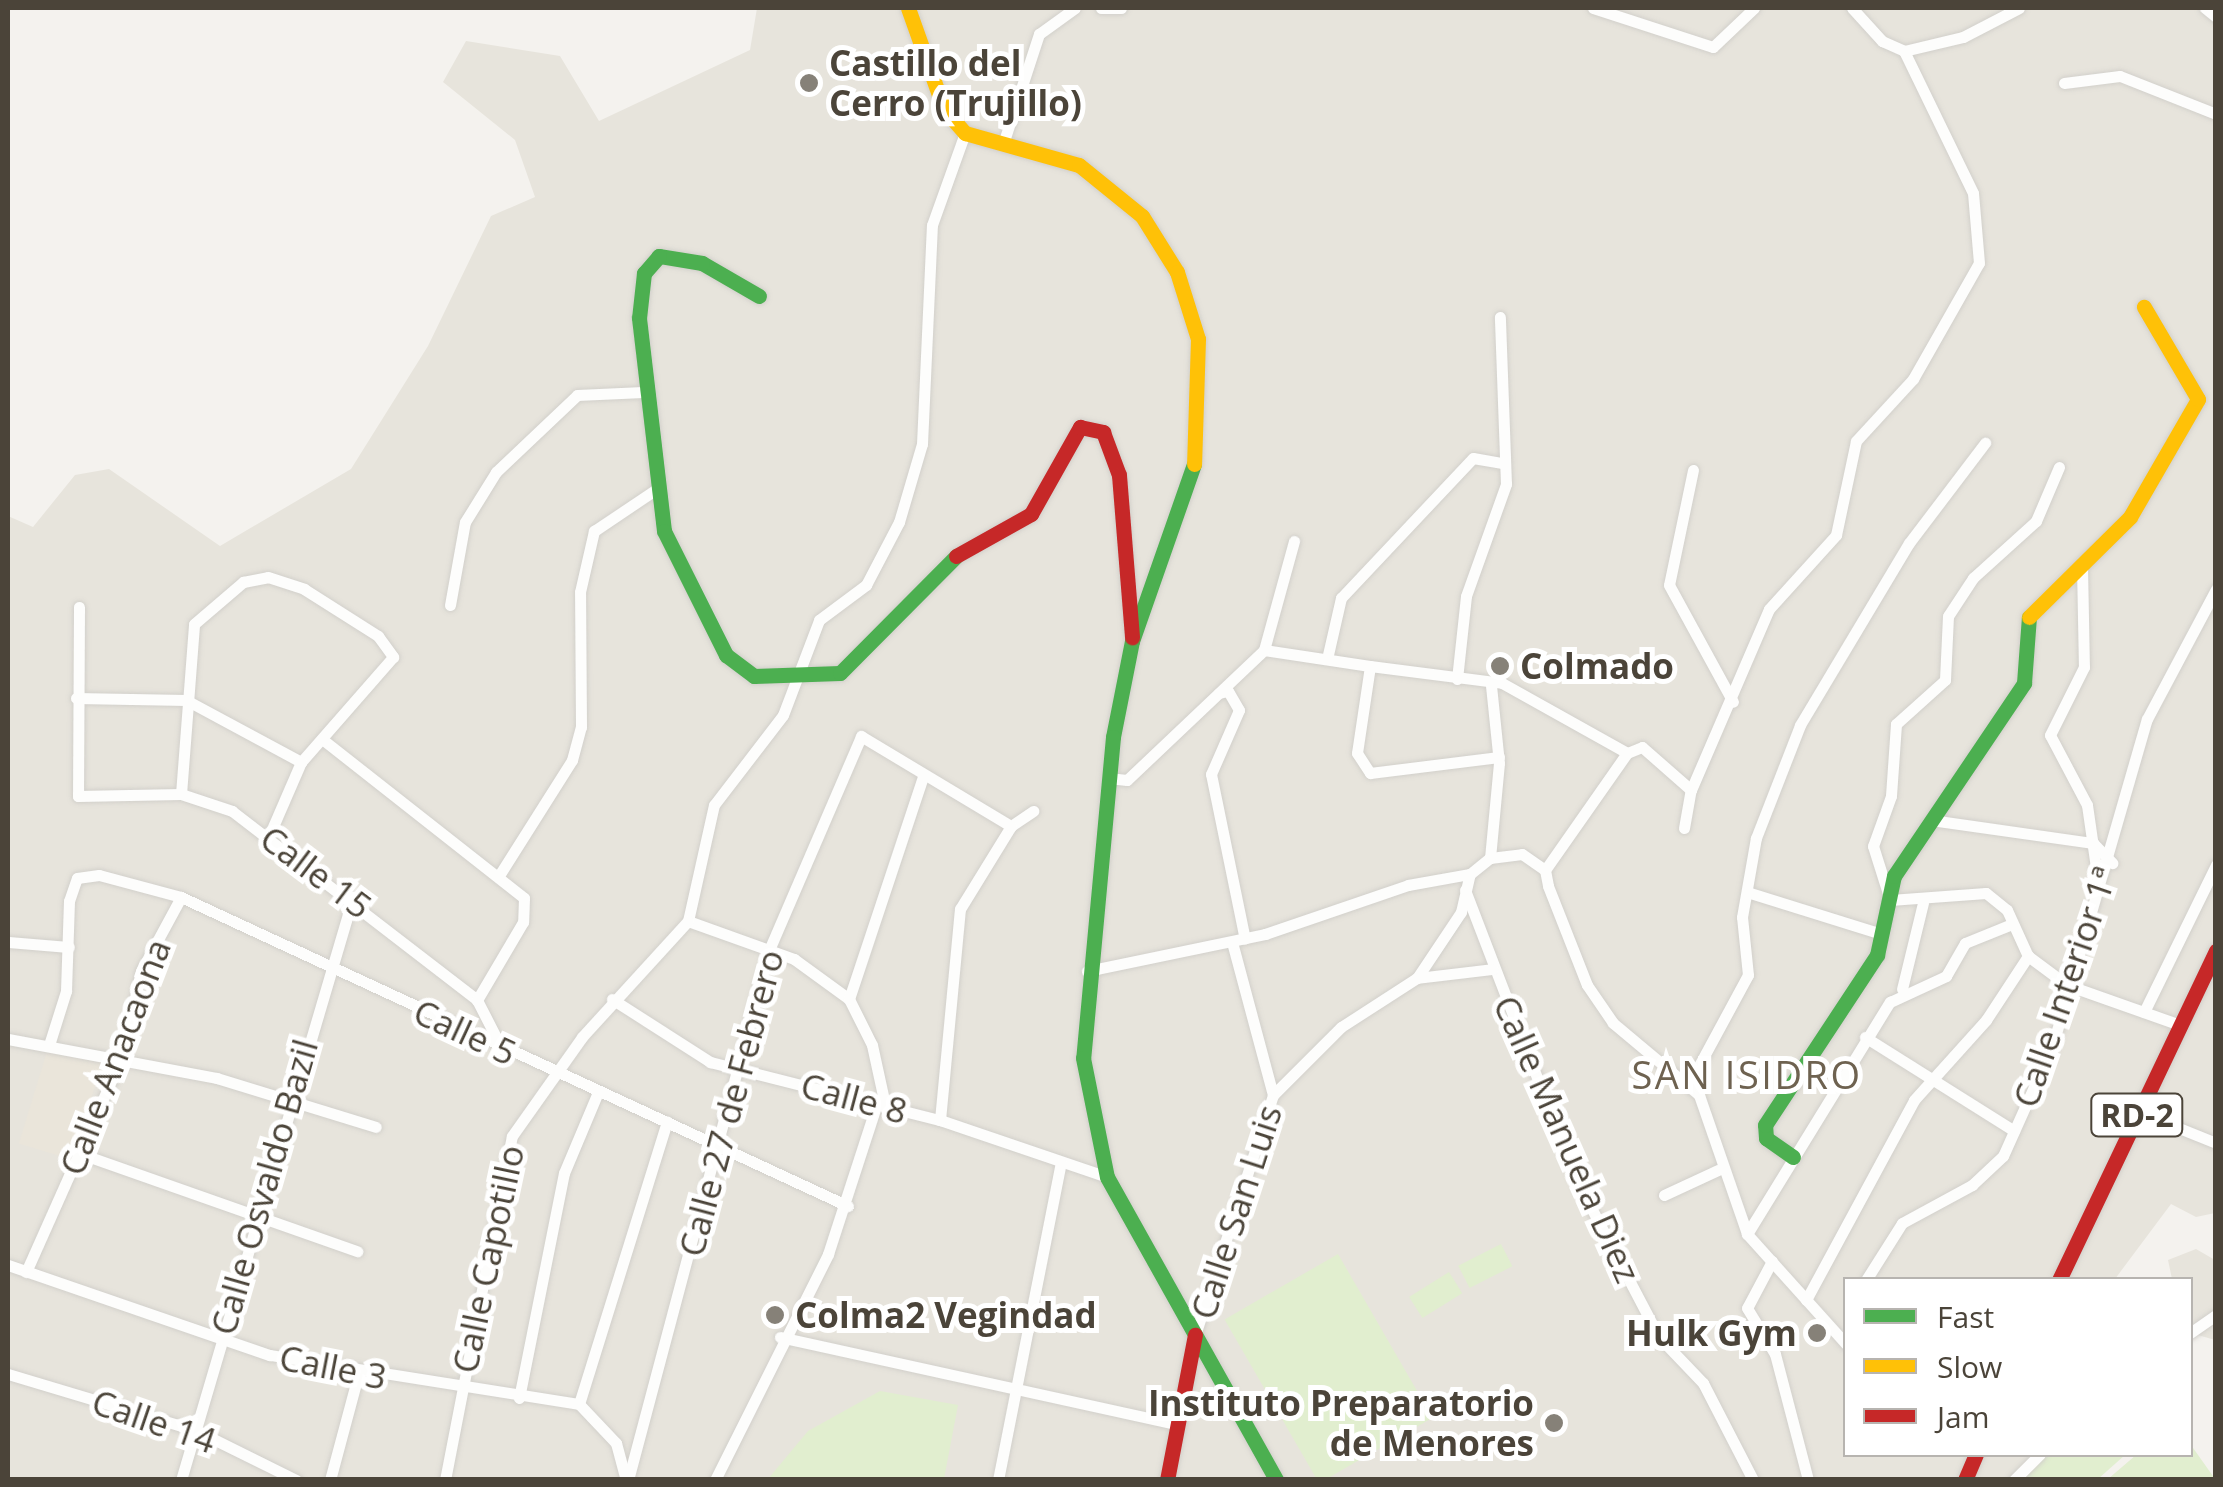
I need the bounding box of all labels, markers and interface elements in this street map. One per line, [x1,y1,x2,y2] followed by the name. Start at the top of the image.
[829,42,1082,124] place label: Castillo del Cerro (Trujillo)
[798,72,820,94] marker: Castillo del Cerro (Trujillo)
[1520,645,1674,687] place label: Colmado
[1489,655,1511,677] marker: Colmado
[252,817,380,927] street label: Calle 15
[2004,861,2126,1113] street label: Calle Interior 1ª
[51,933,179,1181] street label: Calle Anacaona
[670,945,792,1261] street label: Calle 27 de Febrero
[1485,989,1649,1289] street label: Calle Manuela Diez
[407,990,523,1074] street label: Calle 5
[202,1034,326,1340] street label: Calle Osvaldo Bazil
[1632,1052,1862,1098] district label: SAN ISIDRO
[796,1064,912,1132] street label: Calle 8
[2090,1088,2184,1142] road number: RD-2
[1182,1100,1290,1324] street label: Calle San Luis
[443,1141,533,1377] street label: Calle Capotillo
[1843,1277,2193,1457] legend
[795,1294,1097,1336] place label: Colma2 Vegindad
[1937,1296,1994,1337] text: Fast
[764,1304,786,1326] marker: Colma2 Vegindad
[1626,1312,1797,1354] place label: Hulk Gym
[1806,1322,1828,1344] marker: Hulk Gym
[276,1336,390,1398] street label: Calle 3
[1937,1346,2002,1387] text: Slow
[87,1380,221,1462] street label: Calle 14
[1148,1382,1534,1464] place label: Instituto Preparatorio de Menores
[1937,1396,1990,1437] text: Jam
[1543,1412,1565,1434] marker: Instituto Preparatorio de Menores

